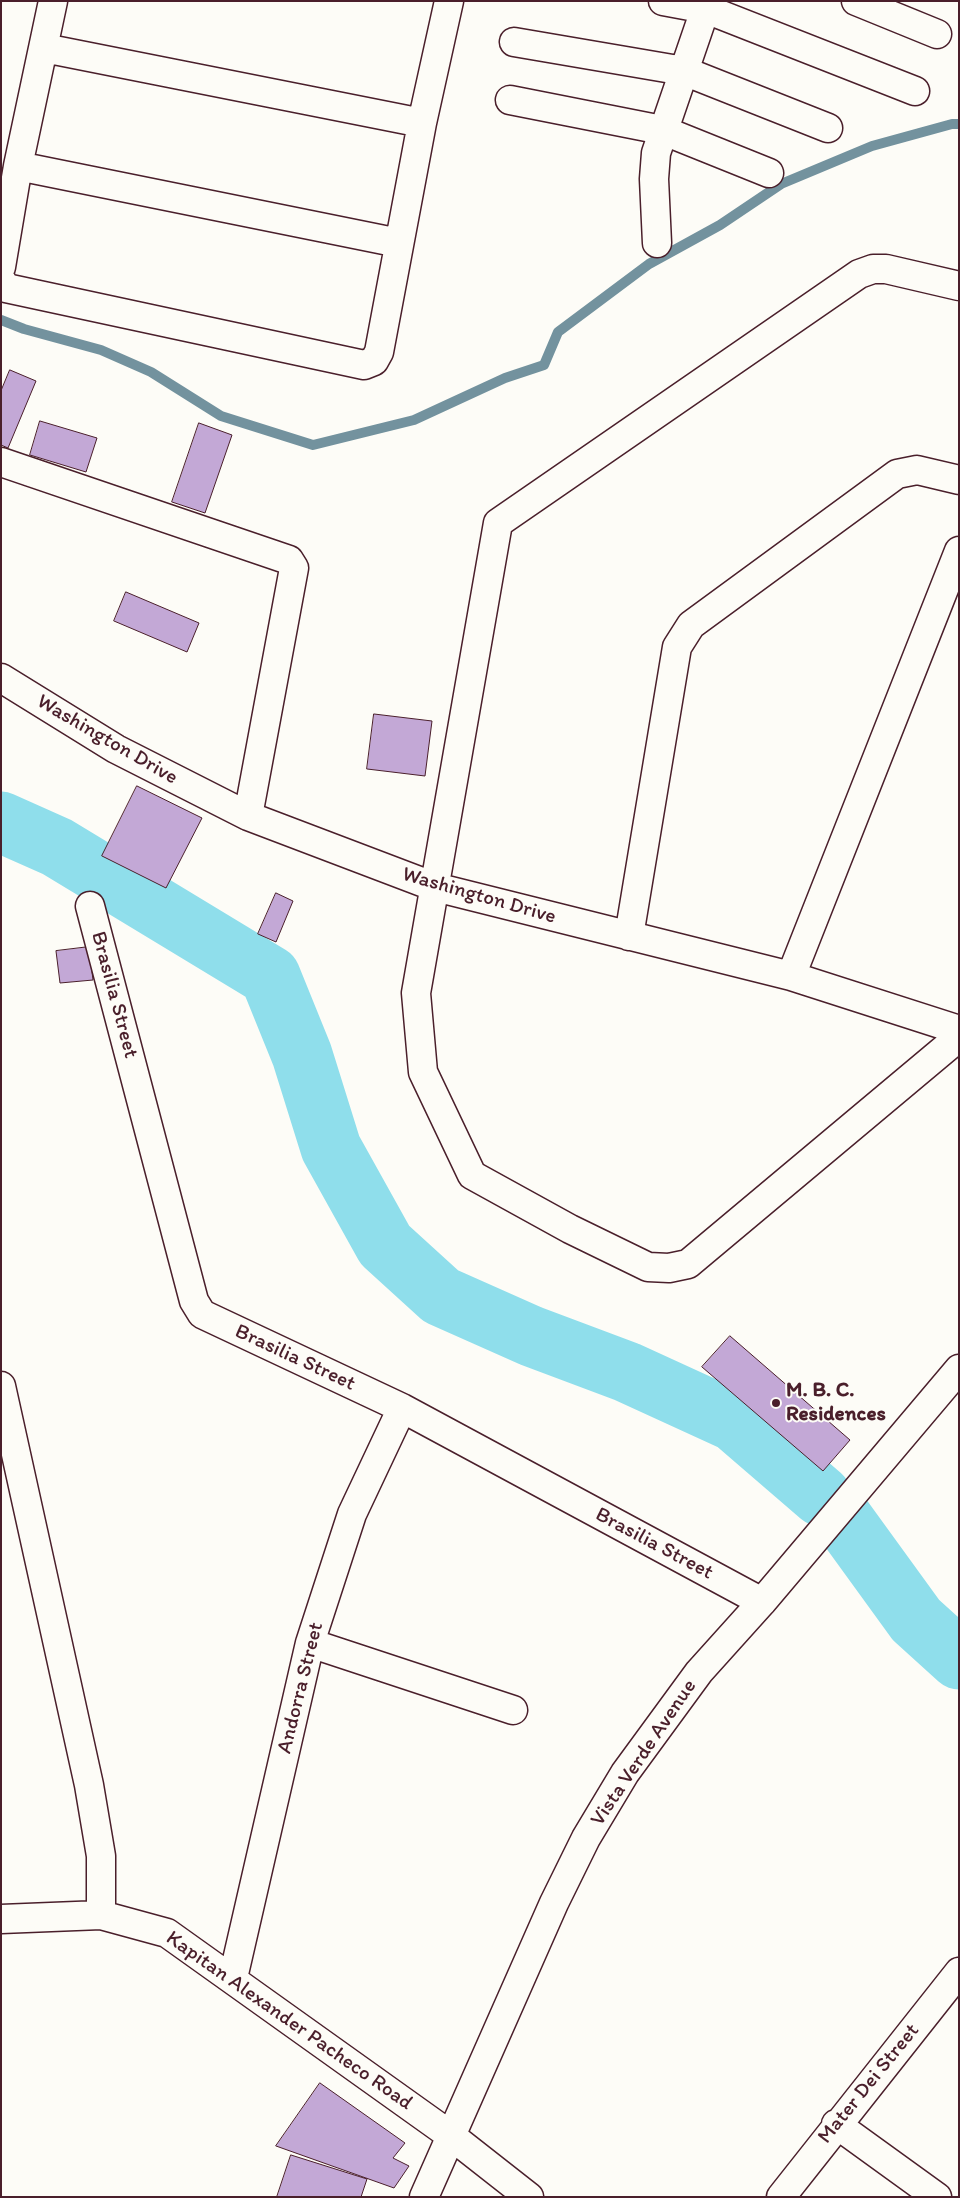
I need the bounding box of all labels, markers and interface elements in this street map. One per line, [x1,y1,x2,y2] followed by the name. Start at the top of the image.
[32,689,182,791] street label: Washington Drive
[399,862,559,930] street label: Washington Drive
[85,929,143,1061] street label: Brasilia Street
[231,1319,359,1397] street label: Brasilia Street
[786,1378,886,1428] place label: M. B. C. Residences
[770,1397,782,1409] marker: M. B. C. Residences
[591,1502,717,1586] street label: Brasilia Street
[273,1620,329,1756] street label: Andorra Street
[586,1675,702,1831] street label: Vista Verde Avenue
[161,1926,417,2116] street label: Kapitan Alexander Pacheco Road
[813,2019,925,2149] street label: Mater Dei Street

